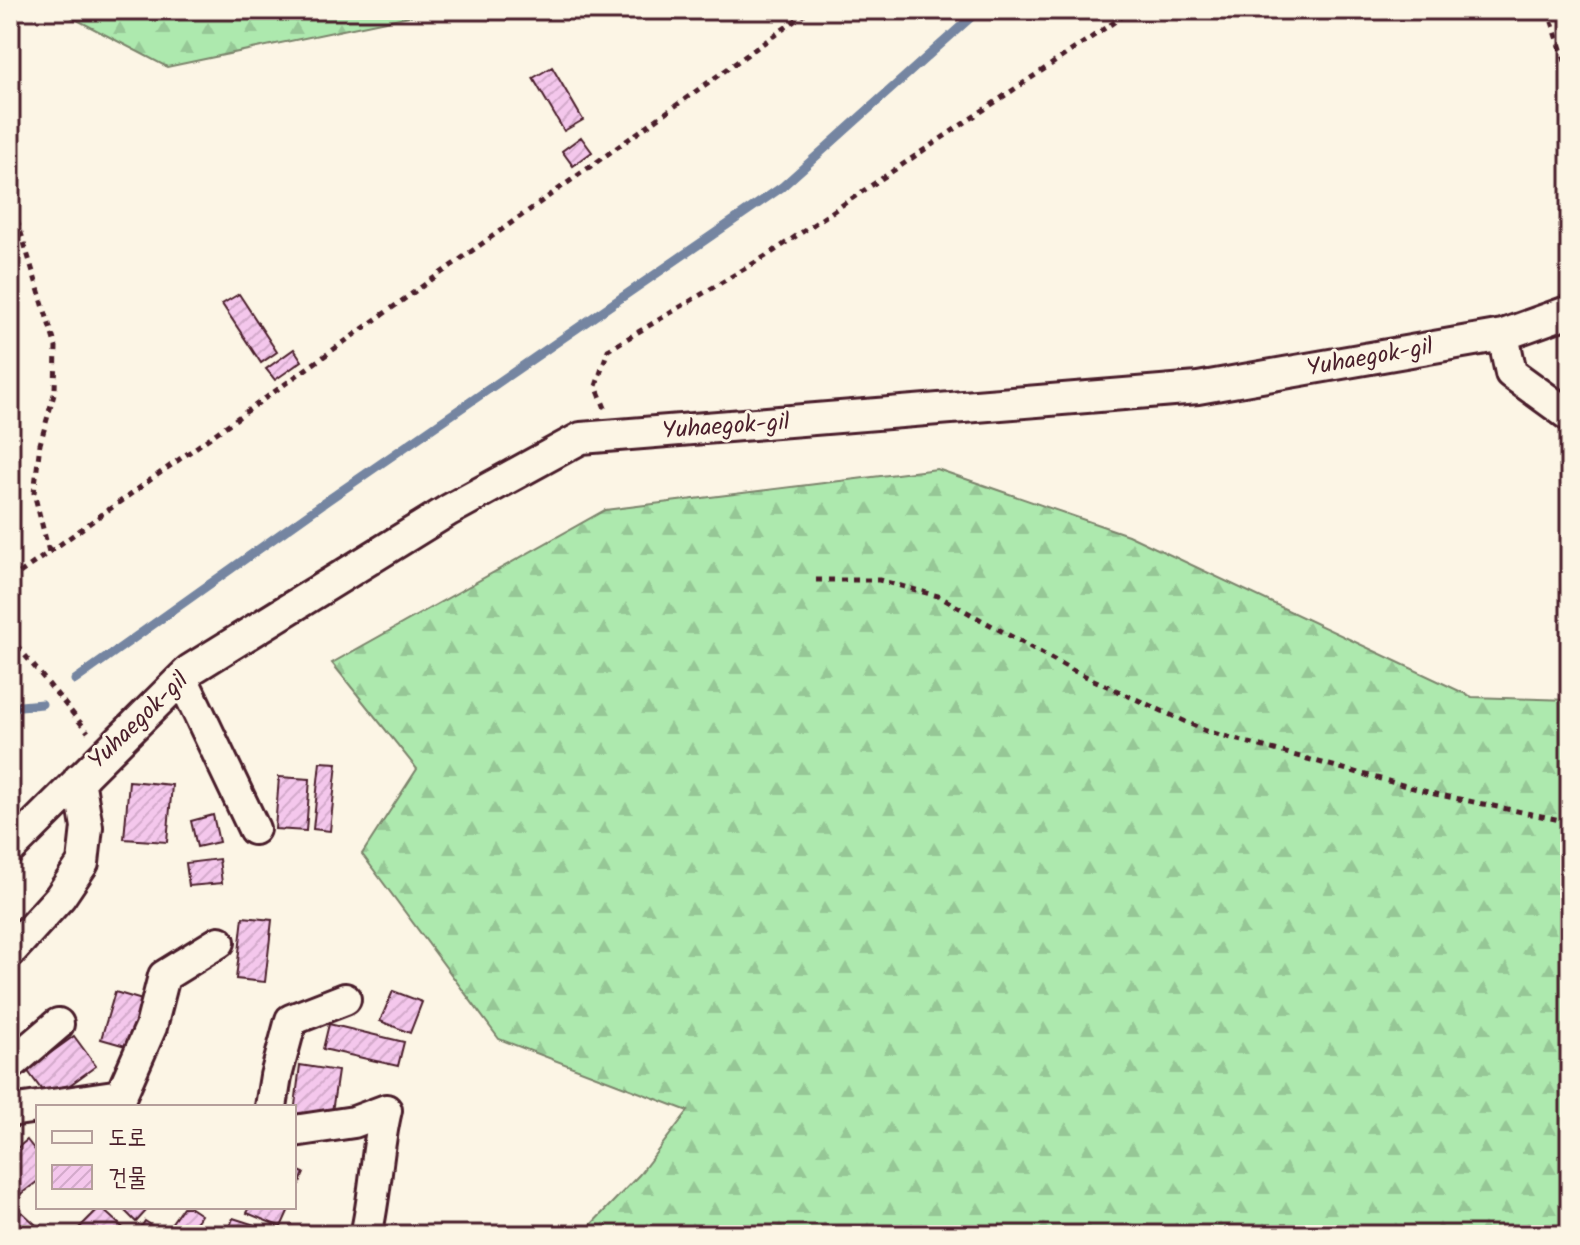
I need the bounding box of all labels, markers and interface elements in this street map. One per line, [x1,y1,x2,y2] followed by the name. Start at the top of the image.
[1304,328,1436,388] street label: Yuhaegok-gil
[661,403,791,451] street label: Yuhaegok-gil
[79,663,199,779] street label: Yuhaegok-gil
[36,1105,296,1209] legend
[108,1119,147,1158] text: 도로
[108,1159,147,1198] text: 건물

